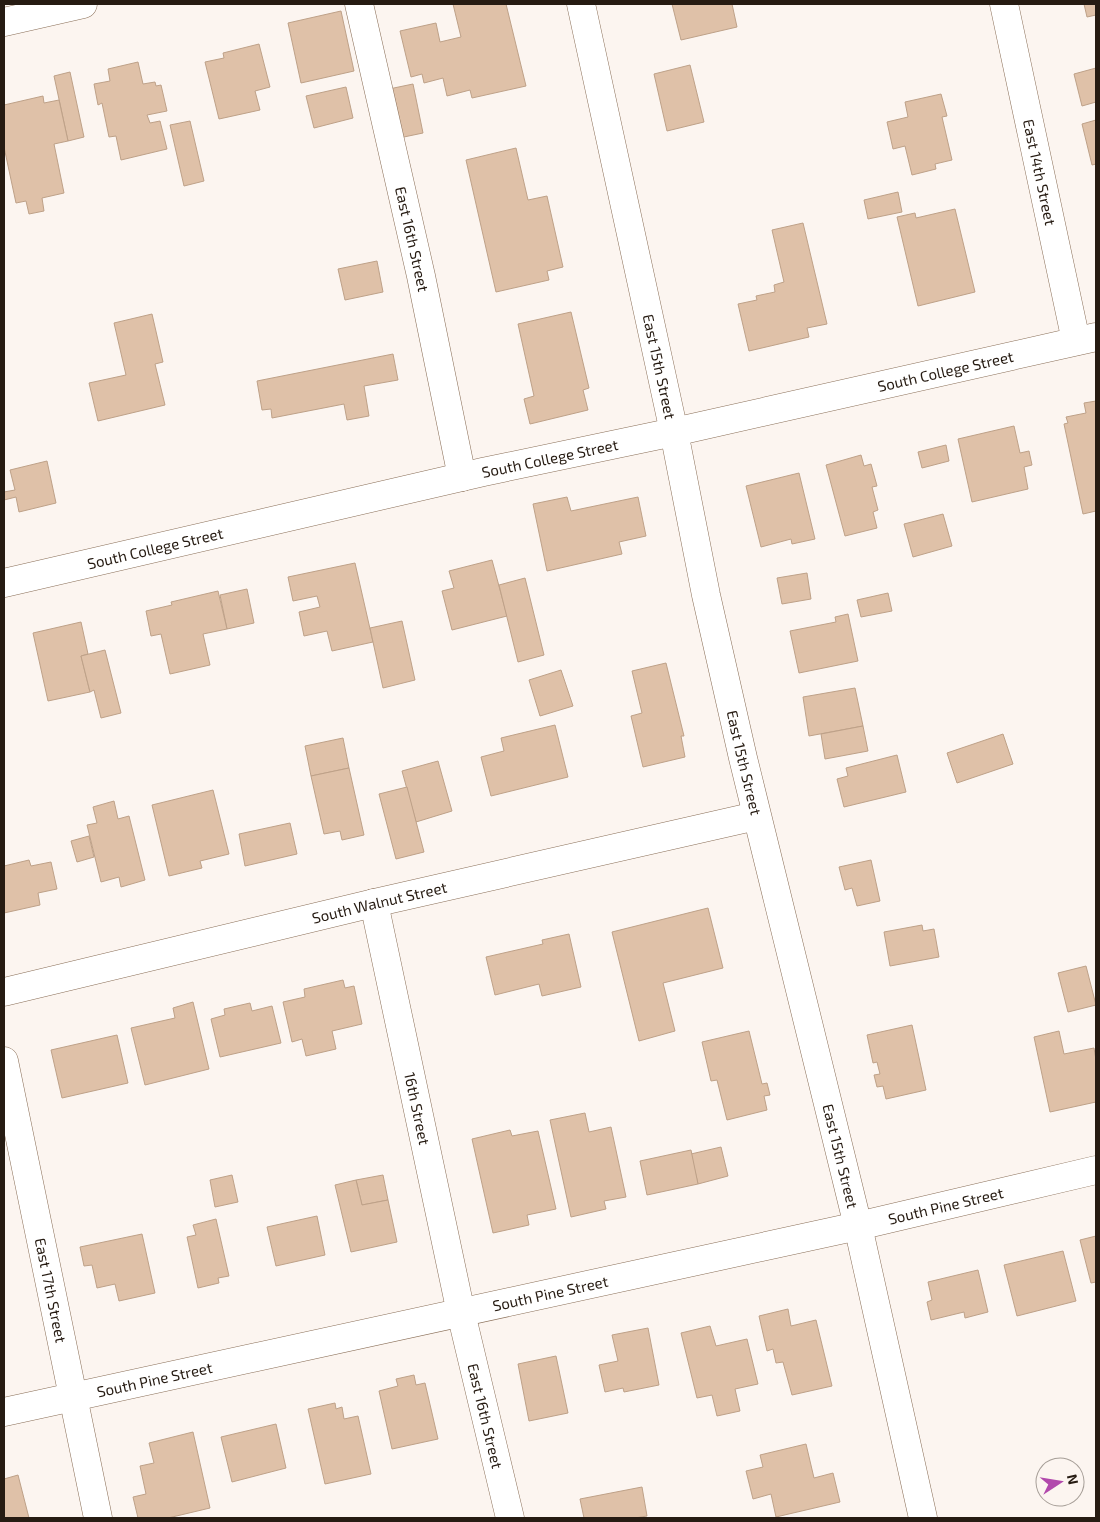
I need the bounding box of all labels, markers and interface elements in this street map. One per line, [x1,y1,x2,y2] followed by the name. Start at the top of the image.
[1020,117,1060,227] street label: East 14th Street
[392,185,433,294] street label: East 16th Street
[640,312,680,421] street label: East 15th Street
[876,347,1015,395] street label: South College Street
[480,435,620,481] street label: South College Street
[85,524,225,572] street label: South College Street
[723,709,766,817] street label: East 15th Street
[310,878,449,927] street label: South Walnut Street
[401,1070,434,1147] street label: 16th Street
[819,1102,862,1210] street label: East 15th Street
[886,1183,1005,1228] street label: South Pine Street
[32,1236,71,1344] street label: East 17th Street
[491,1272,610,1314] street label: South Pine Street
[95,1358,214,1401] street label: South Pine Street
[464,1362,507,1471] street label: East 16th Street
[1035,1457,1085,1507] north arrow
[1064,1472,1083,1486] text: N

